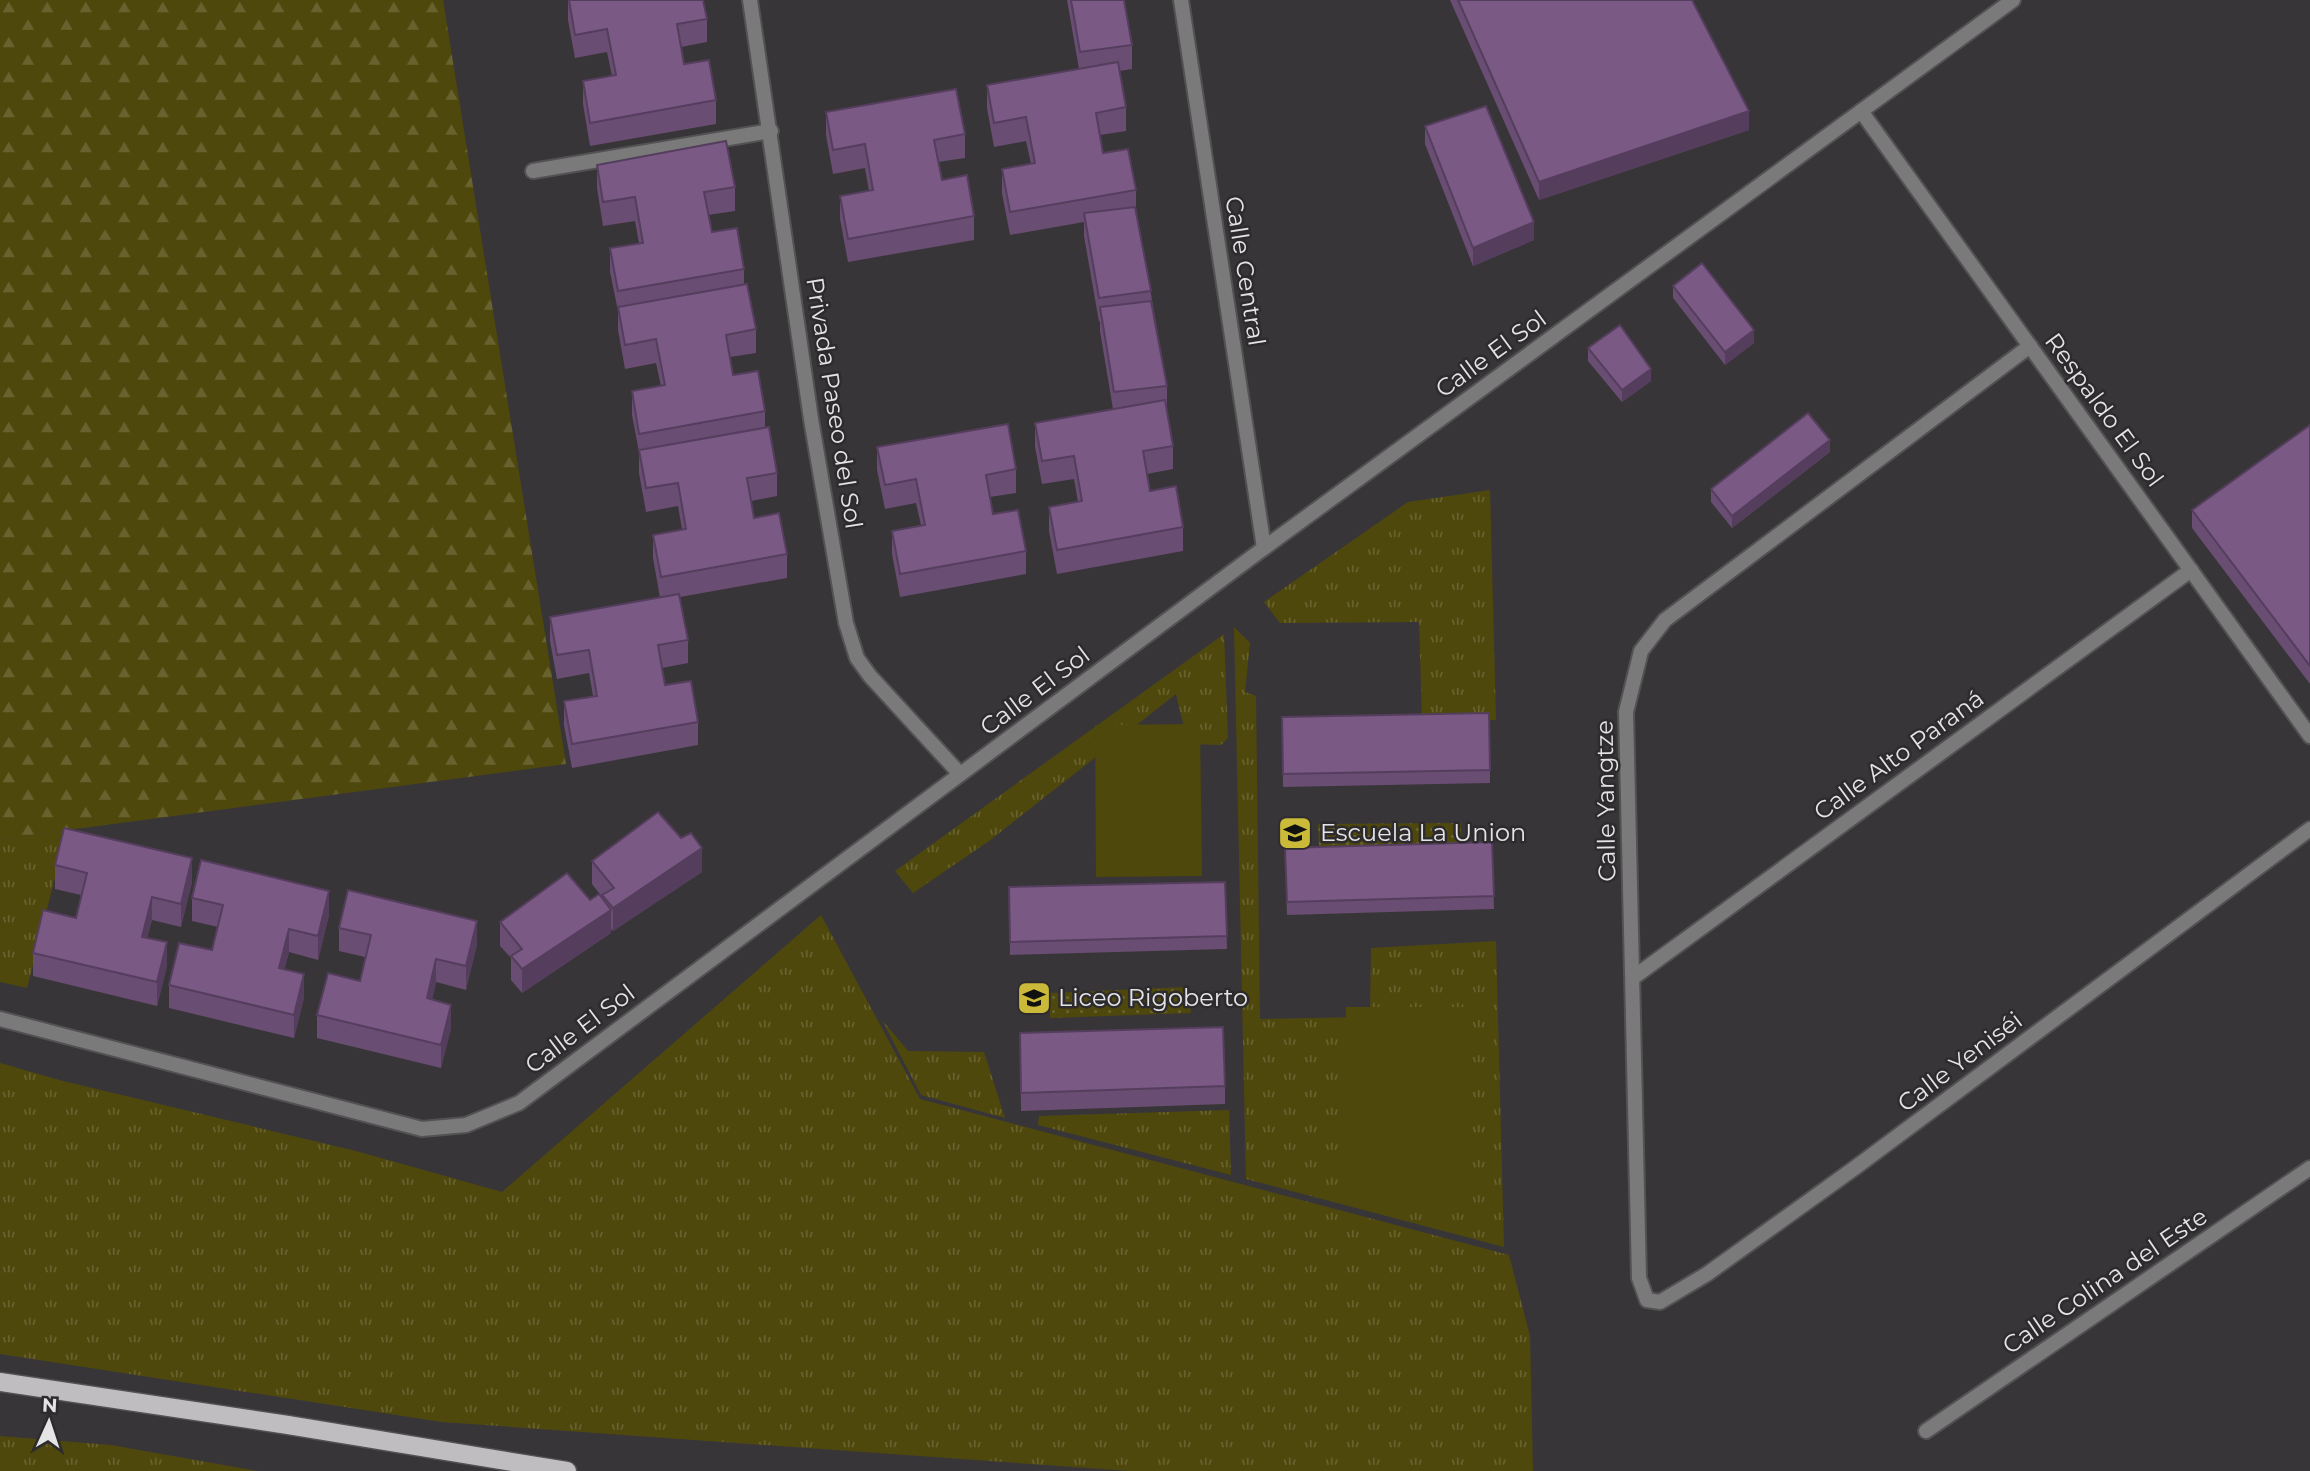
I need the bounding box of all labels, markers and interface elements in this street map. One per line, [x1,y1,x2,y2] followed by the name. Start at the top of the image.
[1219,194,1272,348] street label: Calle Central
[800,275,869,531] street label: Privada Paseo del Sol
[1430,304,1552,403] street label: Calle El Sol
[2039,327,2170,492] street label: Respaldo El Sol
[974,640,1095,741] street label: Calle El Sol
[1808,683,1989,826] street label: Calle Alto Paraná
[1590,720,1621,882] street label: Calle Yangtze
[1276,814,1314,852] school or university icon: Escuela La Union
[1320,818,1526,847] place label: Escuela La Union
[519,978,640,1079] street label: Calle El Sol
[1015,979,1053,1017] school or university icon: Liceo Rigoberto
[1058,983,1248,1012] place label: Liceo Rigoberto
[1892,1005,2028,1118] street label: Calle Yeniséi
[1997,1201,2213,1360] street label: Calle Colina del Este
[14,1387,84,1457] north arrow
[42,1394,58,1417] text: N

